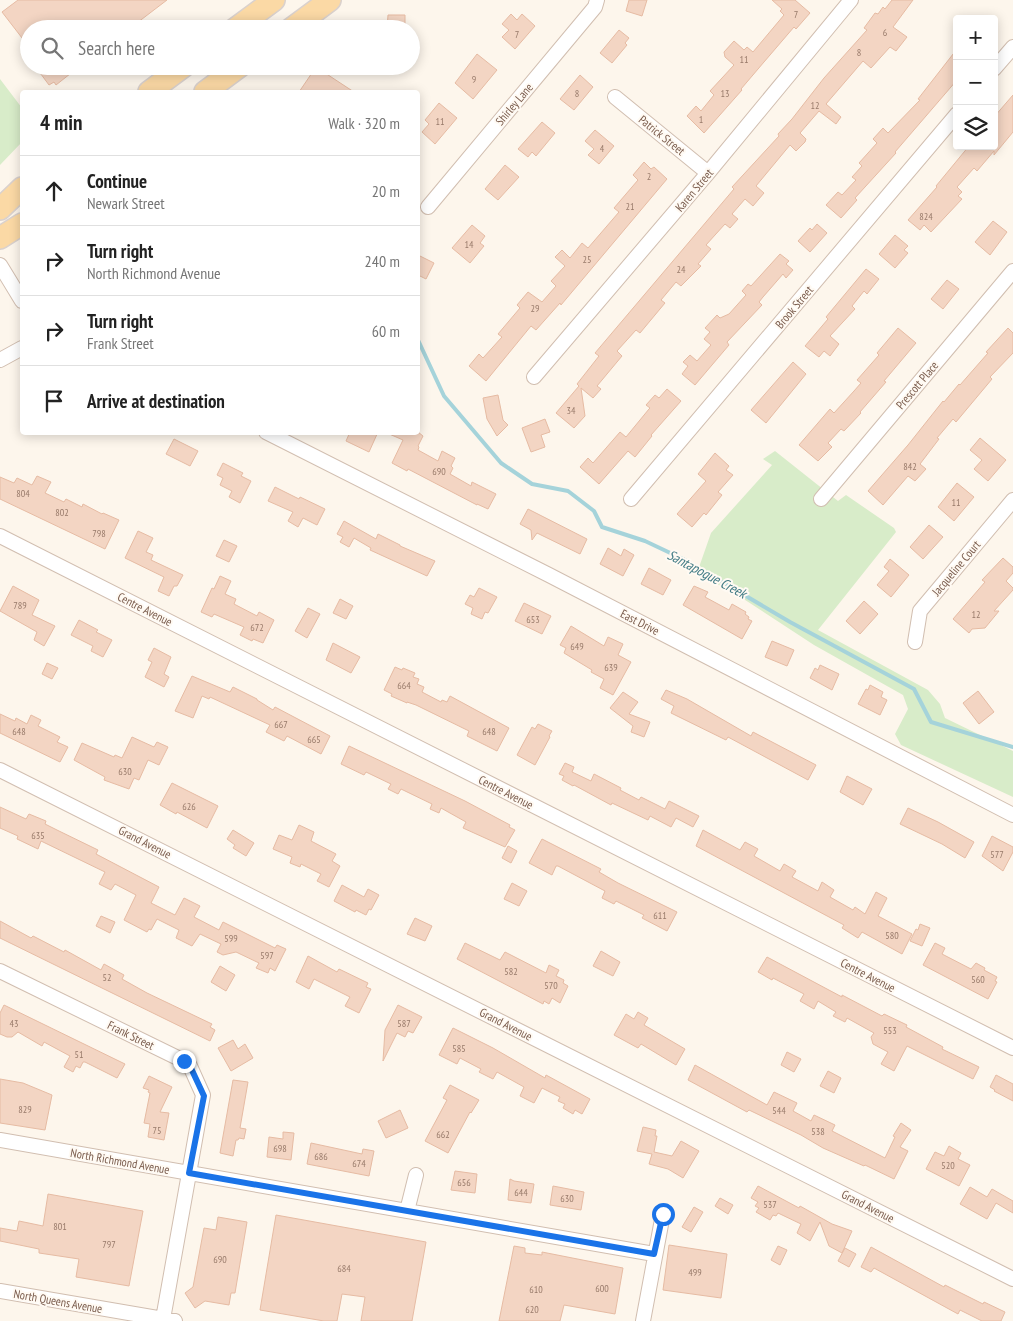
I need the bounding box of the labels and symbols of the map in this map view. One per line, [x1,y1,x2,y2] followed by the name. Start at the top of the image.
[794,8,798,21] house number: 7
[883,26,888,39] house number: 6
[515,28,519,41] house number: 7
[857,46,861,59] house number: 8
[740,53,749,66] house number: 11
[472,73,476,86] house number: 9
[492,80,536,128] street label: Shirley Lane
[575,87,579,100] house number: 8
[721,87,730,100] house number: 13
[811,99,820,112] house number: 12
[636,112,689,159] street label: Patrick Street
[699,113,703,126] house number: 1
[436,115,445,128] house number: 11
[600,142,605,155] house number: 4
[672,165,717,214] street label: Karen Street
[647,170,651,183] house number: 2
[626,200,635,213] house number: 21
[919,210,933,223] house number: 824
[465,238,474,251] house number: 14
[583,253,592,266] house number: 25
[677,263,686,276] house number: 24
[772,282,817,331] street label: Brook Street
[531,302,540,315] house number: 29
[893,358,941,412] street label: Prescott Place
[567,404,576,417] house number: 34
[903,460,917,473] house number: 842
[432,465,446,478] house number: 690
[16,487,30,500] house number: 804
[952,496,961,509] house number: 11
[55,506,69,519] house number: 802
[92,527,106,540] house number: 798
[928,537,984,600] street label: Jacqueline Court
[664,546,751,603] water label: Santapogue Creek
[115,589,175,629] street label: Centre Avenue
[13,599,27,612] house number: 789
[618,606,662,638] street label: East Drive
[972,608,981,621] house number: 12
[526,613,540,626] house number: 653
[250,621,264,634] house number: 672
[570,640,584,653] house number: 649
[604,661,618,674] house number: 639
[397,679,411,692] house number: 664
[274,718,288,731] house number: 667
[12,725,26,738] house number: 648
[482,725,496,738] house number: 648
[307,733,321,746] house number: 665
[118,765,132,778] house number: 630
[476,772,536,812] street label: Centre Avenue
[182,800,196,813] house number: 626
[116,822,174,862] street label: Grand Avenue
[31,829,45,842] house number: 635
[990,848,1004,861] house number: 577
[653,909,667,922] house number: 611
[885,929,899,942] house number: 580
[224,932,238,945] house number: 599
[260,949,274,962] house number: 597
[838,955,898,995] street label: Centre Avenue
[504,965,518,978] house number: 582
[103,971,112,984] house number: 52
[971,973,985,986] house number: 560
[544,979,558,992] house number: 570
[477,1004,535,1044] street label: Grand Avenue
[10,1017,19,1030] house number: 43
[105,1017,157,1053] street label: Frank Street
[397,1017,411,1030] house number: 587
[883,1024,897,1037] house number: 553
[452,1042,466,1055] house number: 585
[75,1048,84,1061] house number: 51
[173,1050,196,1073] route end
[18,1103,32,1116] house number: 829
[772,1104,786,1117] house number: 544
[153,1124,162,1137] house number: 75
[811,1125,825,1138] house number: 538
[436,1128,450,1141] house number: 662
[273,1142,287,1155] house number: 698
[69,1145,171,1177] street label: North Richmond Avenue
[314,1150,328,1163] house number: 686
[352,1157,366,1170] house number: 674
[941,1159,955,1172] house number: 520
[457,1176,471,1189] house number: 656
[514,1186,528,1199] house number: 644
[839,1186,897,1226] street label: Grand Avenue
[560,1192,574,1205] house number: 630
[763,1198,777,1211] house number: 537
[652,1203,675,1226] route start
[53,1220,67,1233] house number: 801
[102,1238,116,1251] house number: 797
[213,1253,227,1266] house number: 690
[337,1262,351,1275] house number: 684
[688,1266,702,1279] house number: 499
[595,1282,609,1295] house number: 600
[529,1283,543,1296] house number: 610
[12,1286,104,1316] street label: North Queens Avenue
[525,1303,539,1316] house number: 620

